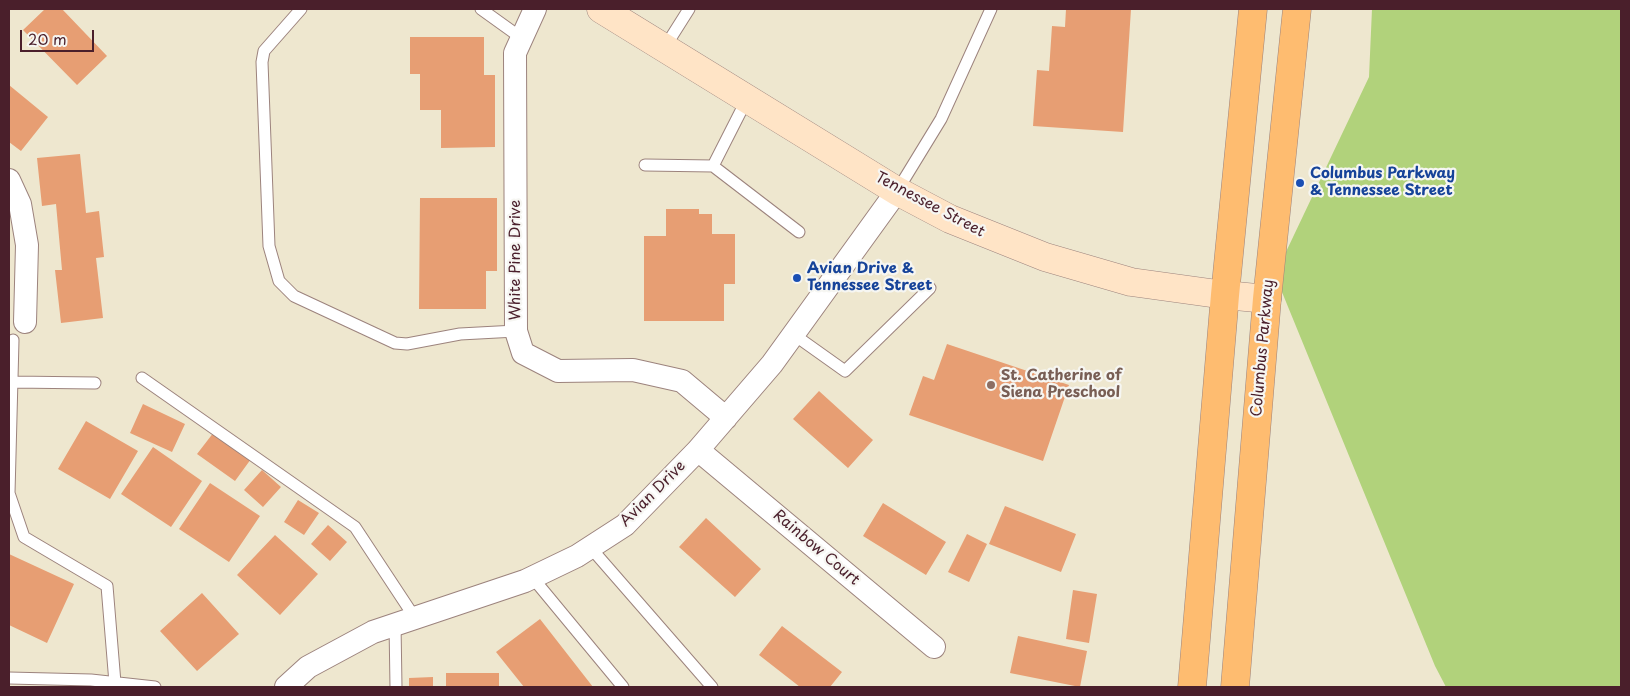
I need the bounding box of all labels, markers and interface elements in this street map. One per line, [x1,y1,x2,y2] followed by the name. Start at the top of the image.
[22,20,96,52] scale bar
[28,27,67,50] text: 20 m
[1310,165,1455,200] place label: Columbus Parkway & Tennessee Street
[872,169,988,241] street label: Tennessee Street
[1294,177,1306,189] marker: Columbus Parkway & Tennessee Street
[507,200,525,320] street label: White Pine Drive
[807,260,933,295] place label: Avian Drive & Tennessee Street
[791,272,803,284] marker: Avian Drive & Tennessee Street
[1248,279,1278,417] street label: Columbus Parkway
[1001,367,1122,402] place label: St. Catherine of Siena Preschool
[985,379,997,391] marker: St. Catherine of Siena Preschool
[616,457,690,531] street label: Avian Drive
[769,507,863,589] street label: Rainbow Court

